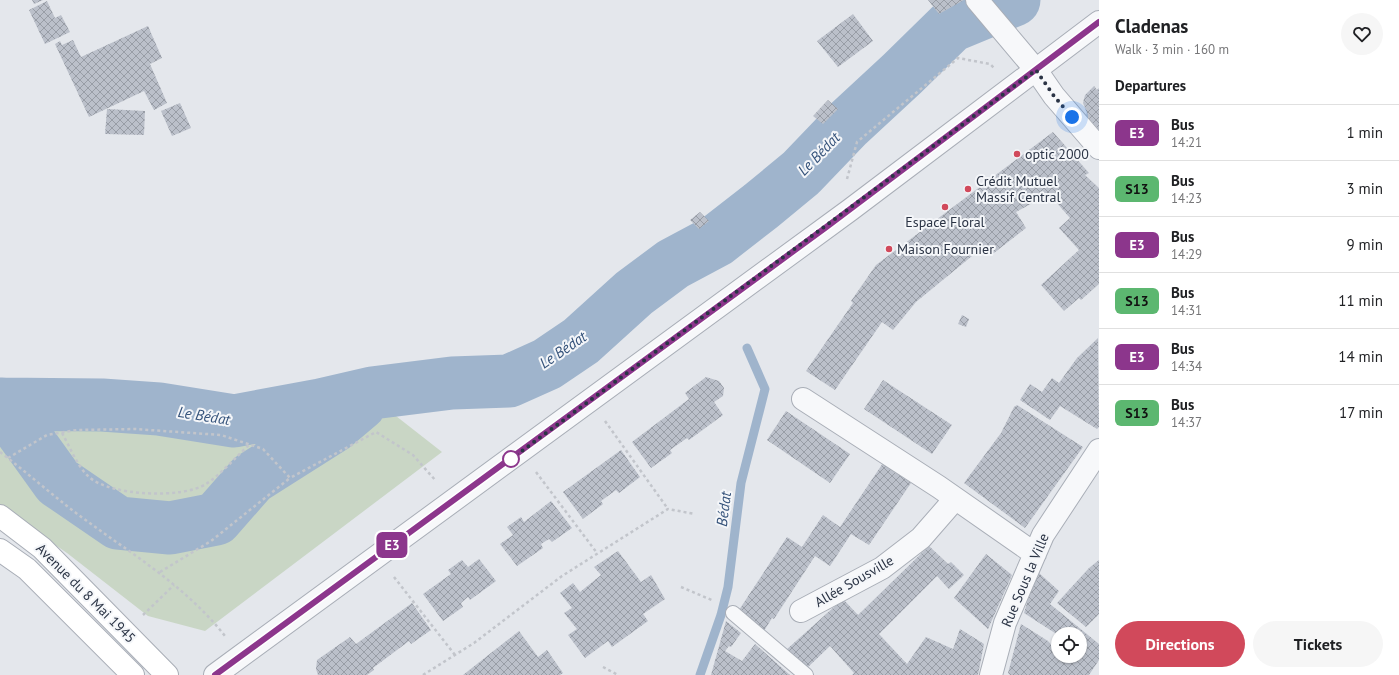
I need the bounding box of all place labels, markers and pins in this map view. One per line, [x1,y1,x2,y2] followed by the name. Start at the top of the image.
[1025,145,1089,163] place label: optic 2000
[1012,149,1022,159] marker: optic 2000
[976,172,1061,206] place label: Crédit Mutuel Massif Central
[963,184,973,194] marker: Crédit Mutuel Massif Central
[940,202,950,212] marker: Espace Floral
[905,213,985,231] place label: Espace Floral
[897,240,994,258] place label: Maison Fournier
[884,244,894,254] marker: Maison Fournier
[502,450,520,468] unlabelled marker

